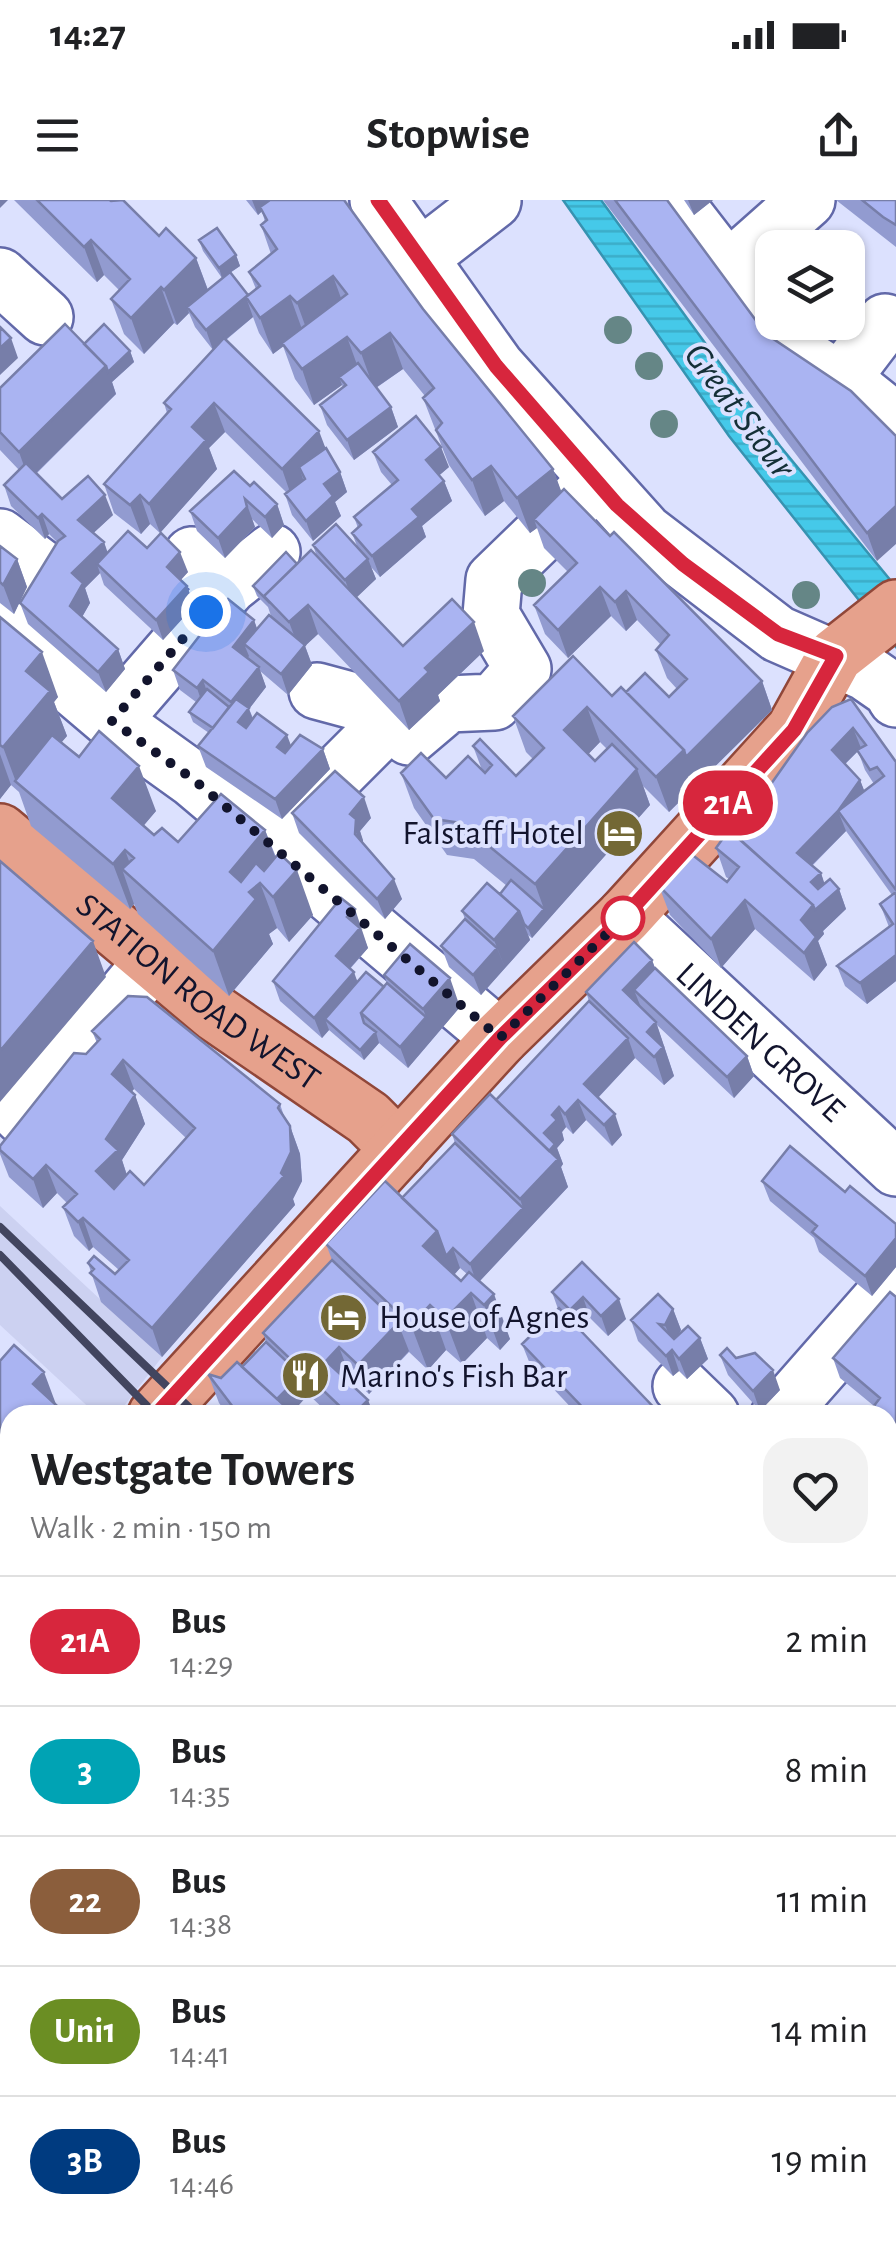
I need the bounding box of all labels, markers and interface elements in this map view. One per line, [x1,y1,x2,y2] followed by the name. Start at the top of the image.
[50,16,126,54] text: 14:27
[30,108,85,163] icon: menu
[811,108,866,163] icon: share
[366,112,530,157] text: Stopwise
[755,230,865,340] map controls
[755,230,865,340] button: layers
[676,337,803,487] water label: Great Stour
[181,587,231,637] your location
[670,770,786,836] line badge: 21A
[703,786,753,821] text: 21A
[593,807,645,859] hotel icon: Falstaff Hotel
[402,816,584,851] place label: Falstaff Hotel
[70,887,326,1097] street label: STATION ROAD WEST
[602,897,644,939] unlabelled marker
[670,956,851,1128] street label: LINDEN GROVE
[318,1291,370,1343] hotel icon: House of Agnes
[379,1300,589,1335] place label: House of Agnes
[279,1350,331,1402] restaurant icon: Marino's Fish Bar
[340,1359,568,1394] place label: Marino's Fish Bar
[763,1438,868,1543] button: heart
[30,1447,355,1495] text: Westgate Towers
[30,1512,272,1544] text: Walk · 2 min · 150 m
[170,1603,226,1641] text: Bus
[785,1622,868,1660] text: 2 min
[60,1624,110,1659] text: 21A
[170,1648,233,1680] text: 14:29
[170,1733,226,1771] text: Bus
[785,1752,868,1790] text: 8 min
[77,1754,93,1789] text: 3
[170,1778,230,1810] text: 14:35
[170,1863,226,1901] text: Bus
[776,1882,868,1920] text: 11 min
[69,1884,101,1919] text: 22
[170,1908,232,1940] text: 14:38
[170,1993,226,2031] text: Bus
[771,2012,868,2050] text: 14 min
[54,2014,116,2049] text: Uni1
[170,2038,230,2070] text: 14:41
[170,2123,226,2161] text: Bus
[772,2142,868,2180] text: 19 min
[67,2144,103,2179] text: 3B
[170,2168,234,2200] text: 14:46

